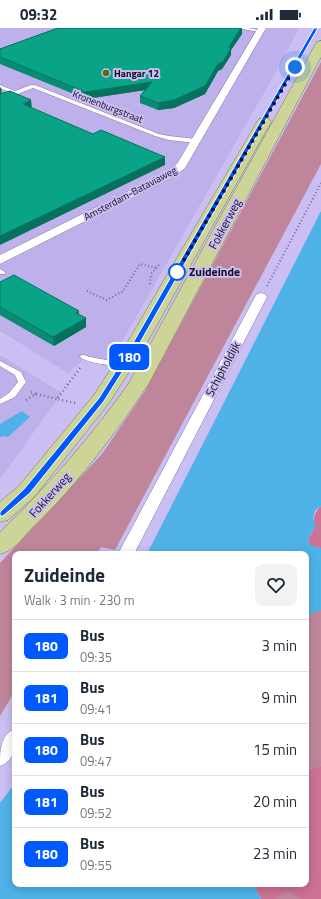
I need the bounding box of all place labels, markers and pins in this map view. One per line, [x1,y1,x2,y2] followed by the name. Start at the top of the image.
[114,66,159,81] place label: Hangar 12
[101,68,111,78] marker: Hangar 12
[189,262,240,281] place label: Zuideinde
[168,263,186,281] marker: Zuideinde

